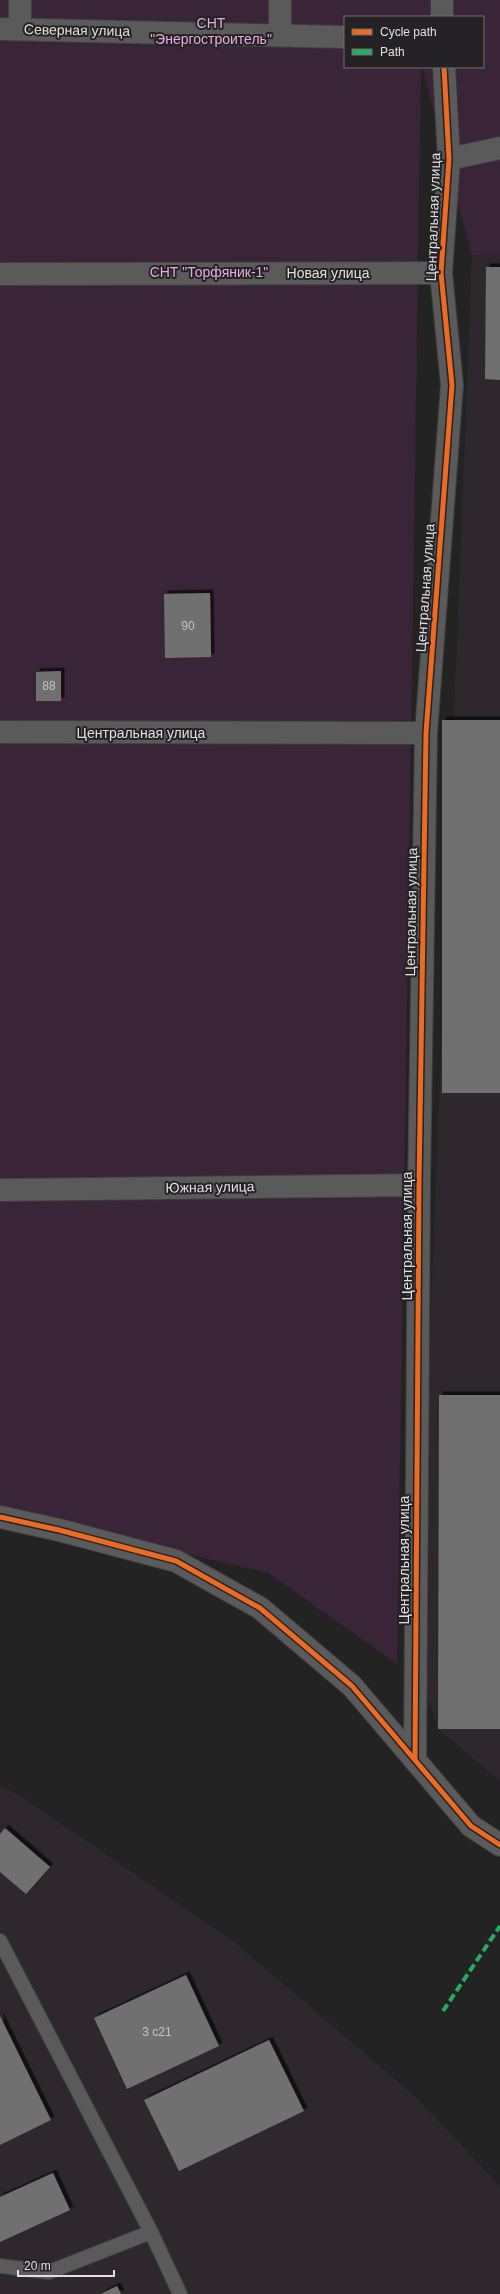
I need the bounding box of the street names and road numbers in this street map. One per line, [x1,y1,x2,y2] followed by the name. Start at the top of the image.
[24,21,130,39] street label: Северная улица
[423,152,443,282] street label: Центральная улица
[287,265,370,281] street label: Новая улица
[413,523,437,653] street label: Центральная улица
[77,725,206,741] street label: Центральная улица
[402,847,420,977] street label: Центральная улица
[399,1171,415,1300] street label: Центральная улица
[165,1178,255,1196] street label: Южная улица
[396,1495,412,1624] street label: Центральная улица

